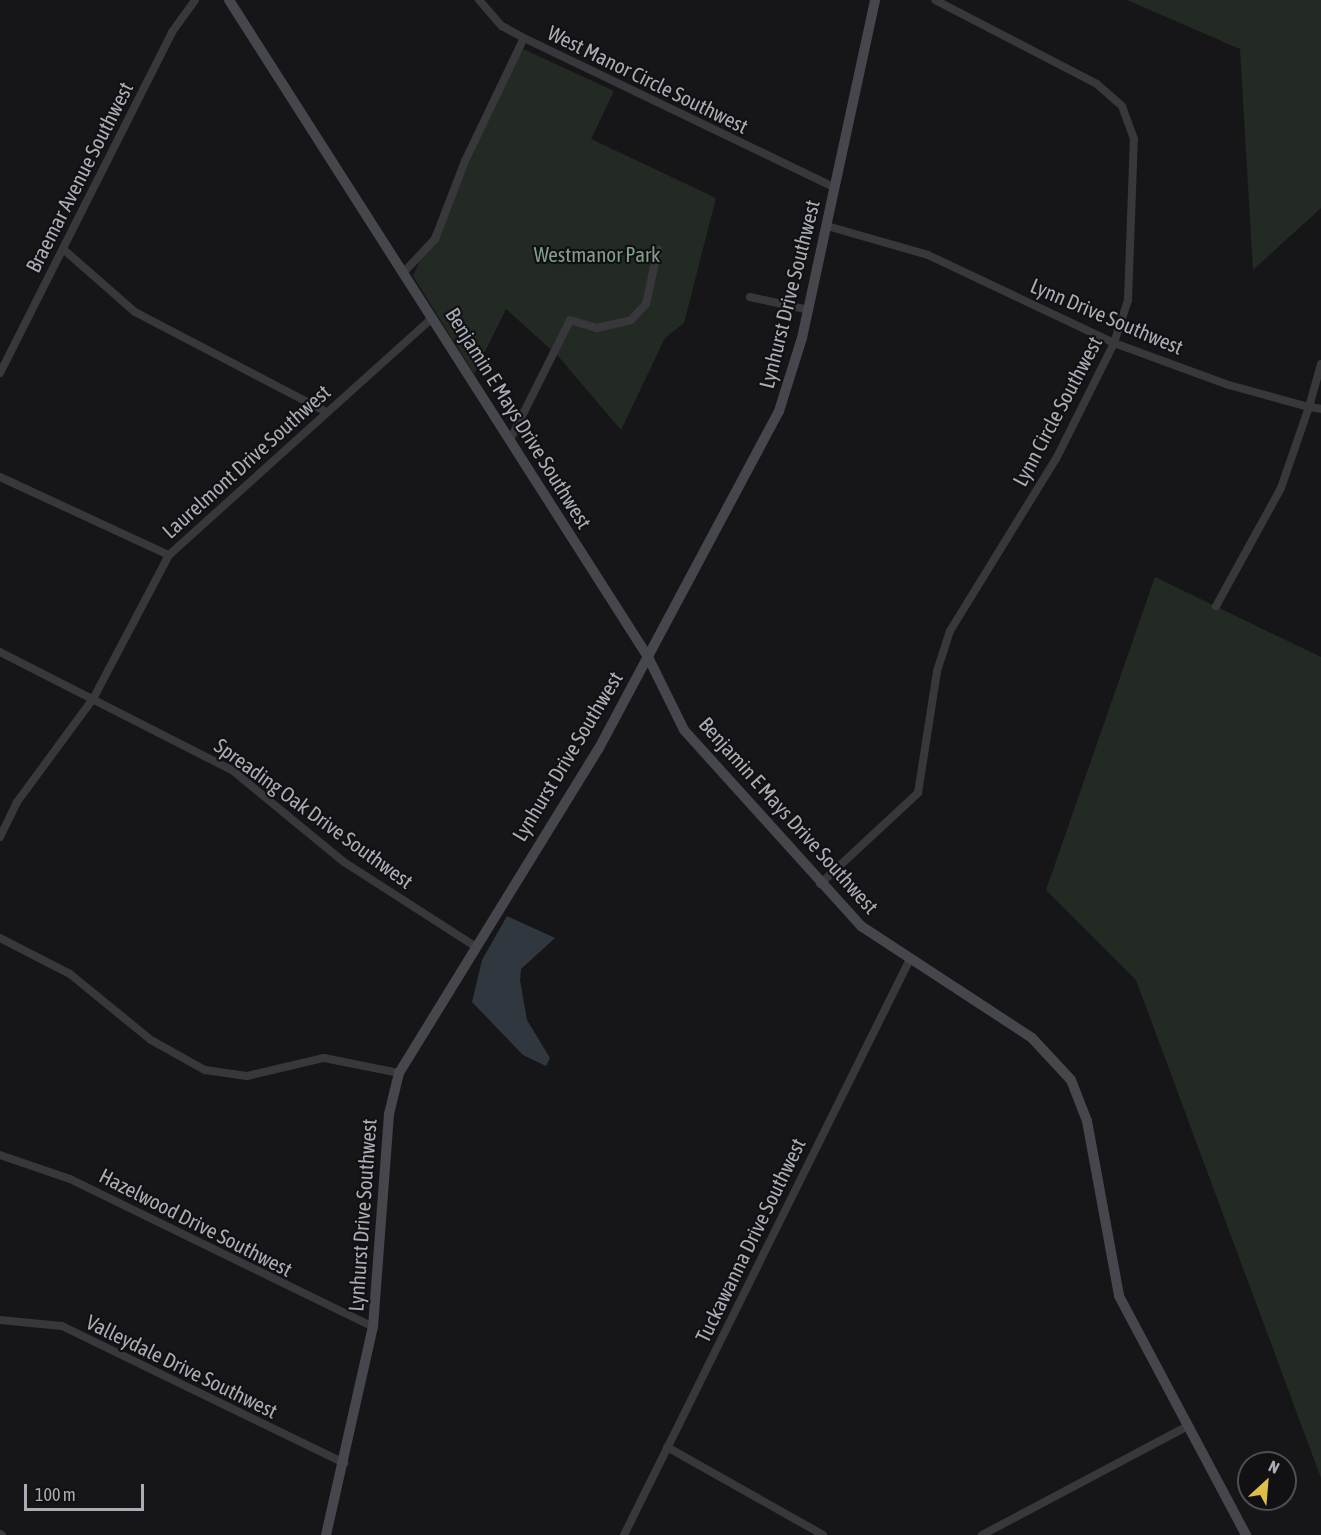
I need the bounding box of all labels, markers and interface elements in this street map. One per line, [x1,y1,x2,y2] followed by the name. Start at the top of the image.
[544,19,752,139] street label: West Manor Circle Southwest
[20,78,138,276] street label: Braemar Avenue Southwest
[753,197,825,391] street label: Lynhurst Drive Southwest
[534,241,660,267] park label: Westmanor Park
[1027,272,1187,360] street label: Lynn Drive Southwest
[441,303,597,533] street label: Benjamin E Mays Drive Southwest
[1007,332,1107,490] street label: Lynn Circle Southwest
[157,379,335,543] street label: Laurelmont Drive Southwest
[506,667,628,845] street label: Lynhurst Drive Southwest
[694,711,884,919] street label: Benjamin E Mays Drive Southwest
[210,732,418,894] street label: Spreading Oak Drive Southwest
[343,1118,381,1312] street label: Lynhurst Drive Southwest
[690,1134,810,1346] street label: Tuckawanna Drive Southwest
[95,1162,297,1282] street label: Hazelwood Drive Southwest
[82,1309,282,1423] street label: Valleydale Drive Southwest
[1237,1451,1297,1511] north arrow
[1266,1456,1282,1477] text: N
[27,1472,147,1510] scale bar
[35,1484,76,1505] text: 100 m

